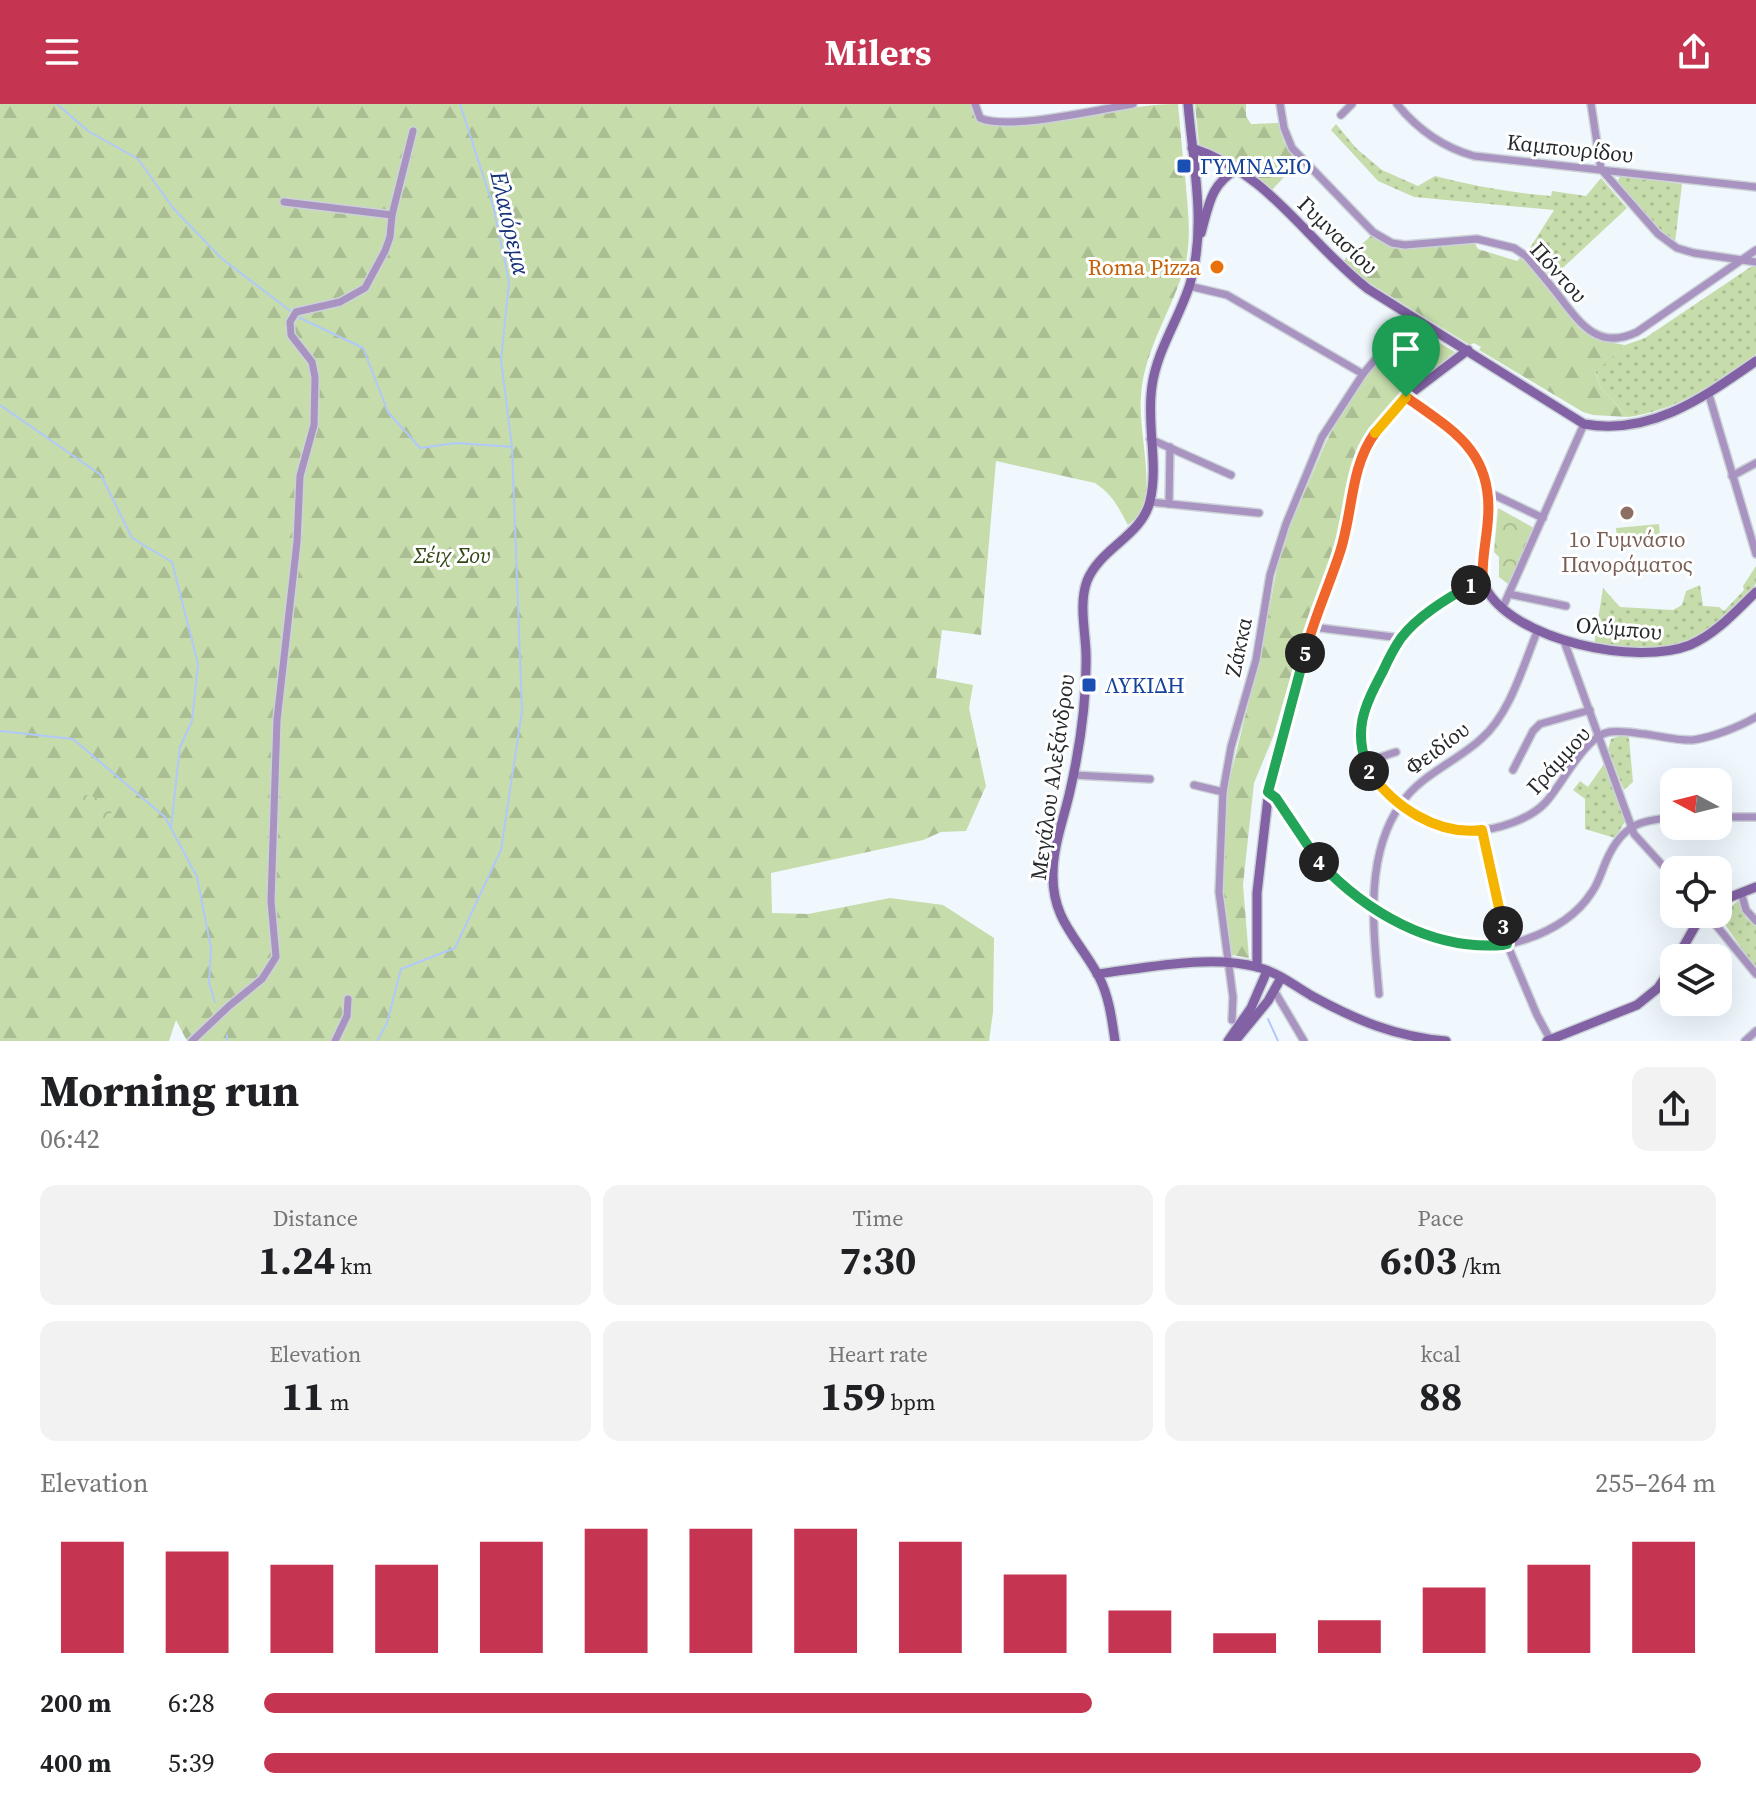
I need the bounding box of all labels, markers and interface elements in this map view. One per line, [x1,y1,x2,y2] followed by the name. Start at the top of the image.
[825,28,931,77] text: Milers
[40,30,84,74] icon: menu
[1672,30,1716,74] icon: share
[1505,126,1635,170] street label: Καμπουρίδου
[1200,151,1311,181] place label: ΓΥΜΝΑΣΙΟ
[1175,157,1193,175] marker: ΓΥΜΝΑΣΙΟ
[482,167,539,279] water label: Ελαιόρεμα
[1291,189,1385,281] street label: Γυμνασίου
[1524,235,1594,309] street label: Πόντου
[1088,252,1202,282] place label: Roma Pizza
[1208,258,1226,276] marker: Roma Pizza
[1372,315,1440,397] pin
[1384,327,1428,371] icon: arrive
[1618,504,1636,522] marker: 1ο Γυμνάσιο Πανοράματος
[1561,524,1693,579] place label: 1ο Γυμνάσιο Πανοράματος
[413,540,491,570] park label: Σέιχ Σου
[1451,565,1491,605] pin: 1
[1465,570,1477,600] text: 1
[1575,609,1663,647] street label: Ολύμπου
[1217,615,1259,679] street label: Ζάκκα
[1285,633,1325,673] pin: 5
[1299,638,1311,668] text: 5
[1105,670,1185,700] place label: ΛΥΚΙΔΗ
[1023,672,1081,882] street label: Μεγάλου Αλεξάνδρου
[1080,676,1098,694] marker: ΛΥΚΙΔΗ
[1399,714,1475,782] street label: Φειδίου
[1519,719,1597,801] street label: Γράμμου
[1349,751,1389,791] pin: 2
[1363,756,1375,786] text: 2
[1660,768,1732,840] north arrow
[1660,768,1732,1016] map controls
[1299,842,1339,882] pin: 4
[1313,847,1325,877] text: 4
[1660,856,1732,928] button: locate
[1483,906,1523,946] pin: 3
[1497,911,1509,941] text: 3
[1660,944,1732,1016] button: layers
[40,1060,299,1121] text: Morning run
[1632,1067,1716,1151] button: share
[40,1121,100,1157] text: 06:42
[273,1203,358,1233] text: Distance
[853,1203,903,1233] text: Time
[1418,1203,1464,1233] text: Pace
[258,1233,335,1287] text: 1.24
[839,1233,917,1287] text: 7:30
[1380,1233,1457,1287] text: 6:03
[335,1251,372,1281] text: km
[1457,1251,1501,1281] text: /km
[269,1339,361,1369] text: Elevation
[828,1339,928,1369] text: Heart rate
[1421,1339,1461,1369] text: kcal
[281,1369,325,1423] text: 11
[820,1369,885,1423] text: 159
[1419,1369,1462,1423] text: 88
[325,1387,349,1417] text: m
[885,1387,936,1417] text: bpm
[40,1465,149,1501] text: Elevation
[1595,1465,1716,1501] text: 255–264 m
[40,1685,111,1721] text: 200 m
[168,1685,215,1721] text: 6:28
[40,1745,111,1781] text: 400 m
[168,1745,215,1781] text: 5:39

